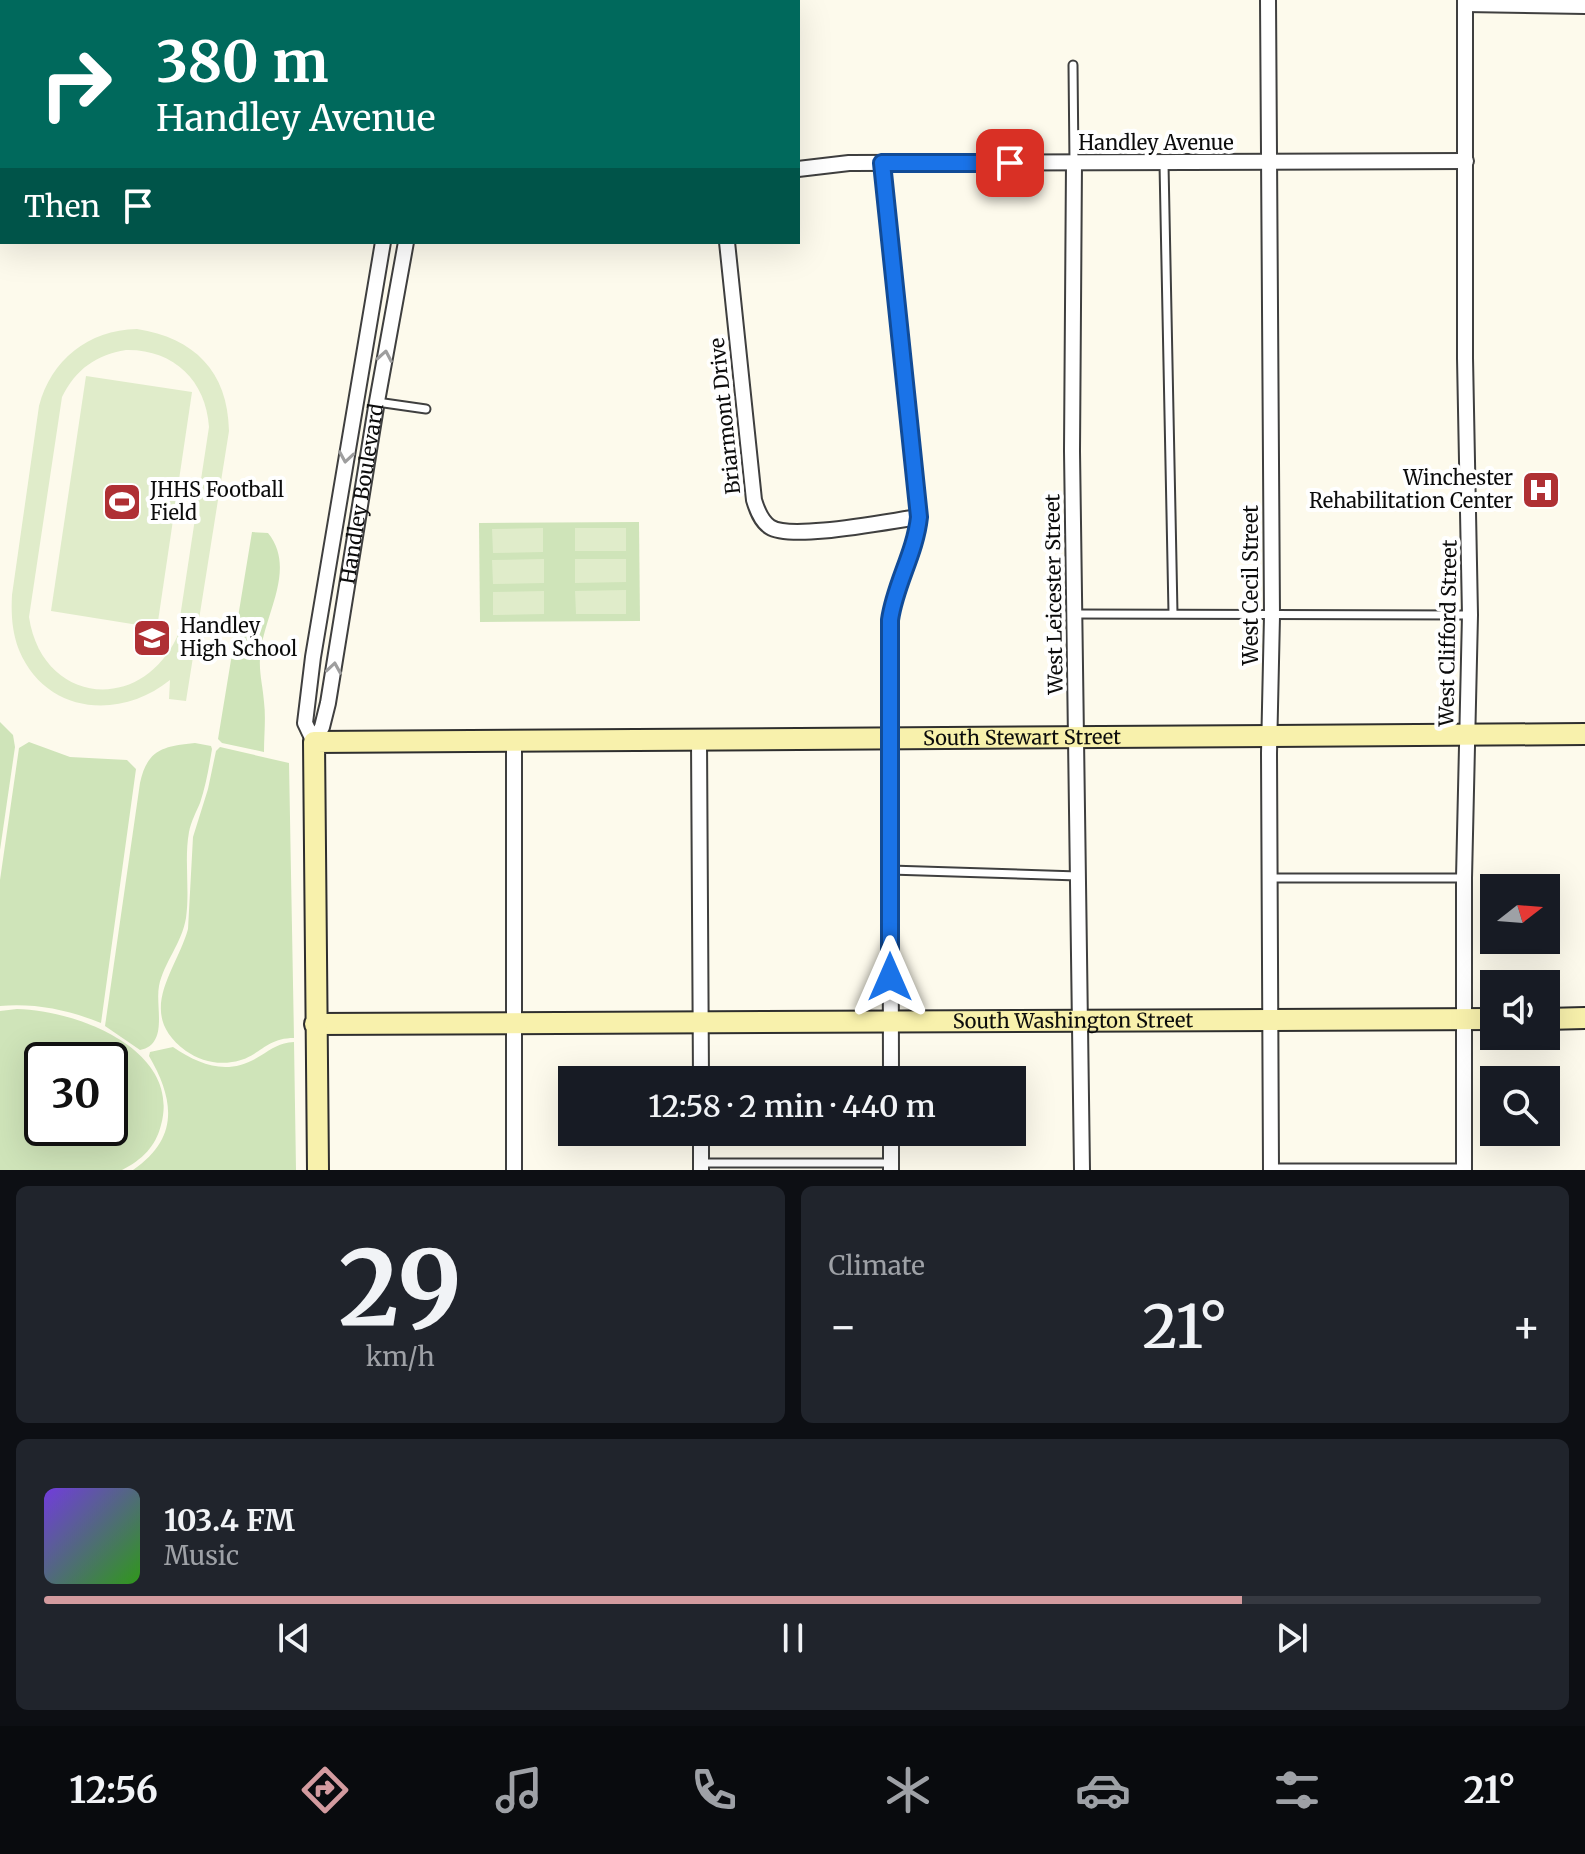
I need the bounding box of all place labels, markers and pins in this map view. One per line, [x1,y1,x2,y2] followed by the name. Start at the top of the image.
[976,129,1044,197] pin
[1309,465,1513,513] place label: Winchester Rehabilitation Center
[1520,469,1562,511] hospital icon: Winchester Rehabilitation Center
[149,477,284,525] place label: JHHS Football Field
[101,481,143,523] sports icon: JHHS Football Field
[180,613,297,661] place label: Handley High School
[131,617,173,659] school or university icon: Handley High School

